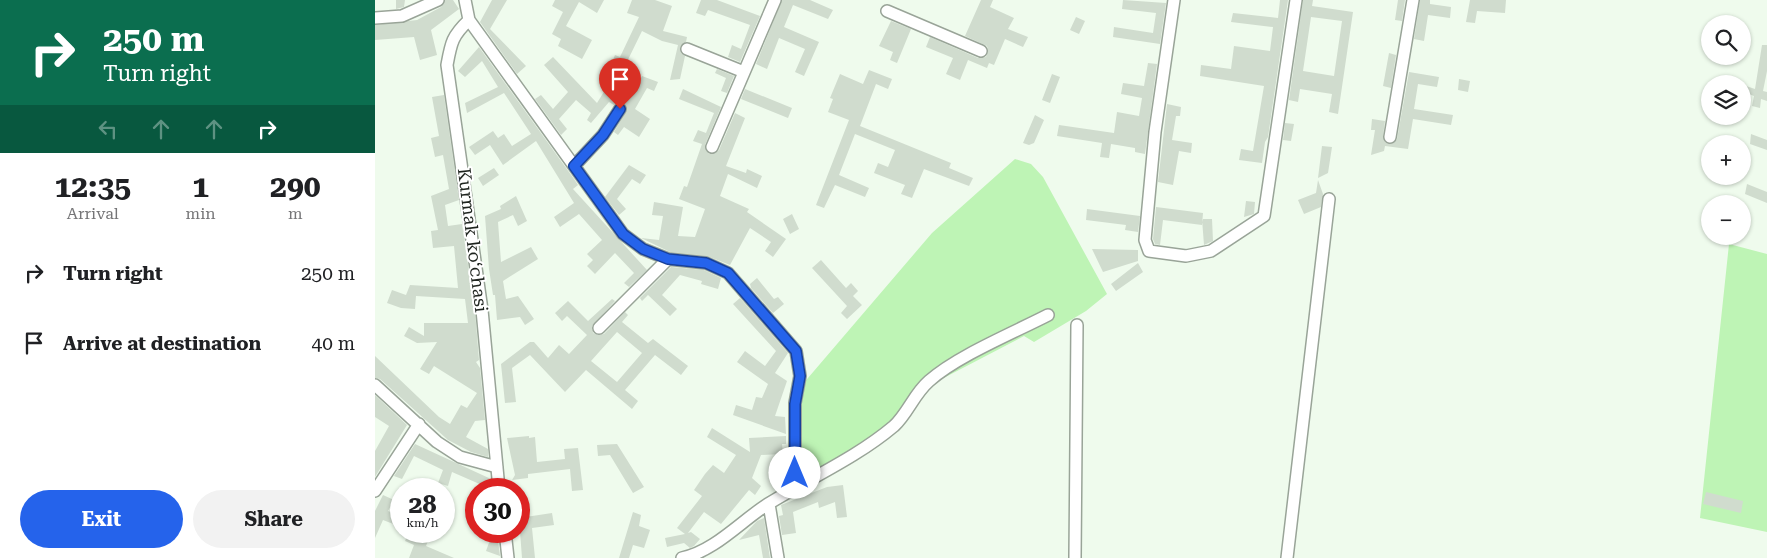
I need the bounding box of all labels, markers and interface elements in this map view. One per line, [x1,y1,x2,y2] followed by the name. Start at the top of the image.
[1701,15,1751,245] map controls
[1701,15,1751,65] button: search
[103,19,204,60] text: 250 m
[20,20,85,85] icon: right
[599,58,641,109] pin
[103,61,211,86] text: Turn right
[606,65,634,93] icon: arrive
[1701,75,1751,125] button: layers
[94,115,122,143] icon: left
[147,115,175,143] icon: ahead
[200,115,228,143] icon: ahead
[253,115,281,143] icon: right
[1701,135,1751,185] button: +
[454,167,492,314] street label: Kurmak koʻchasi
[54,169,131,204] text: 12:35
[192,169,209,204] text: 1
[270,169,320,204] text: 290
[1701,195,1751,245] button: −
[67,204,119,223] text: Arrival
[186,204,216,223] text: min
[288,204,303,223] text: m
[20,259,48,287] icon: right
[63,262,163,285] text: Turn right
[301,262,355,285] text: 250 m
[20,329,48,357] icon: arrive
[63,332,261,355] text: Arrive at destination
[312,332,355,355] text: 40 m
[768,446,820,498] position arrow
[465,478,530,543] speed limit sign: 30
[20,490,183,548] button: Exit
[193,490,355,548] button: Share
[408,490,437,519] text: 28
[406,516,439,530] text: km/h

